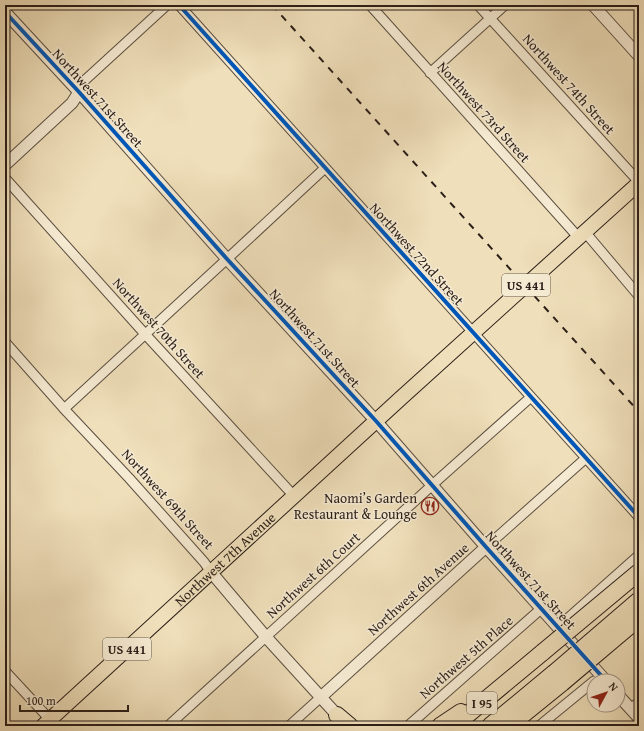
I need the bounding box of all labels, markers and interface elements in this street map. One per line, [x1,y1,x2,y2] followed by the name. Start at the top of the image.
[518,29,620,139] street label: Northwest 74th Street
[48,44,148,152] street label: Northwest 71st Street
[433,57,535,167] street label: Northwest 73rd Street
[365,198,469,310] street label: Northwest 72nd Street
[108,273,210,383] street label: Northwest 70th Street
[502,274,550,296] road number: US 441
[265,284,365,392] street label: Northwest 71st Street
[117,444,219,554] street label: Northwest 69th Street
[294,488,417,524] place label: Naomi’s Garden Restaurant & Lounge
[420,496,440,516] restaurant icon: Naomi’s Garden Restaurant & Lounge
[170,507,280,611] street label: Northwest 7th Avenue
[481,526,581,634] street label: Northwest 71st Street
[262,527,364,623] street label: Northwest 6th Court
[363,538,473,640] street label: Northwest 6th Avenue
[415,610,517,703] street label: Northwest 5th Place
[103,638,151,660] road number: US 441
[586,673,626,713] north arrow
[605,679,623,695] text: N
[20,687,128,713] scale bar
[26,692,56,709] text: 100 m
[467,692,497,714] road number: I 95

